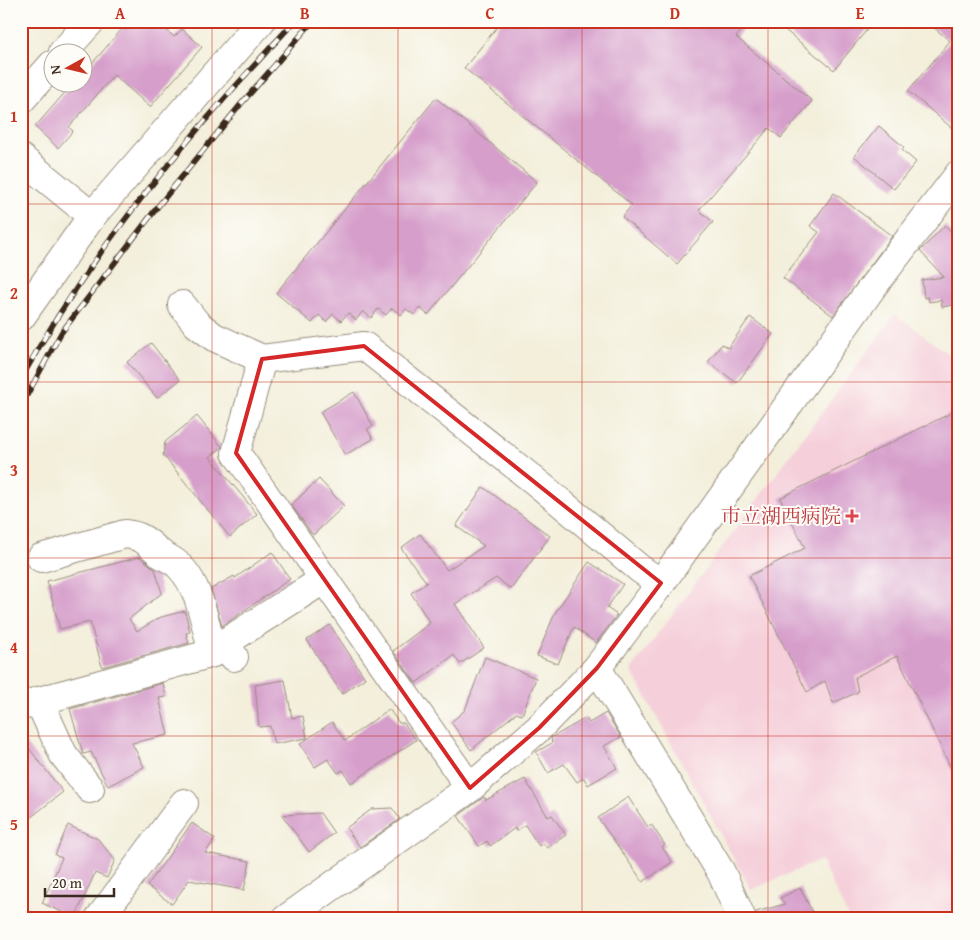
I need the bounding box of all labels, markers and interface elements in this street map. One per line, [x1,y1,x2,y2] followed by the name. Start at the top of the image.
[115,1,126,25] text: A
[300,1,310,25] text: B
[485,1,495,25] text: C
[670,1,680,25] text: D
[856,1,865,25] text: E
[42,42,92,92] north arrow
[44,63,66,76] text: N
[10,104,18,128] text: 1
[10,281,18,305] text: 2
[10,458,18,482] text: 3
[721,501,841,530] place label: 市立湖西病院
[845,509,859,523] marker: 市立湖西病院
[10,635,18,659] text: 4
[10,812,18,836] text: 5
[45,865,114,897] scale bar
[52,872,83,893] text: 20 m

